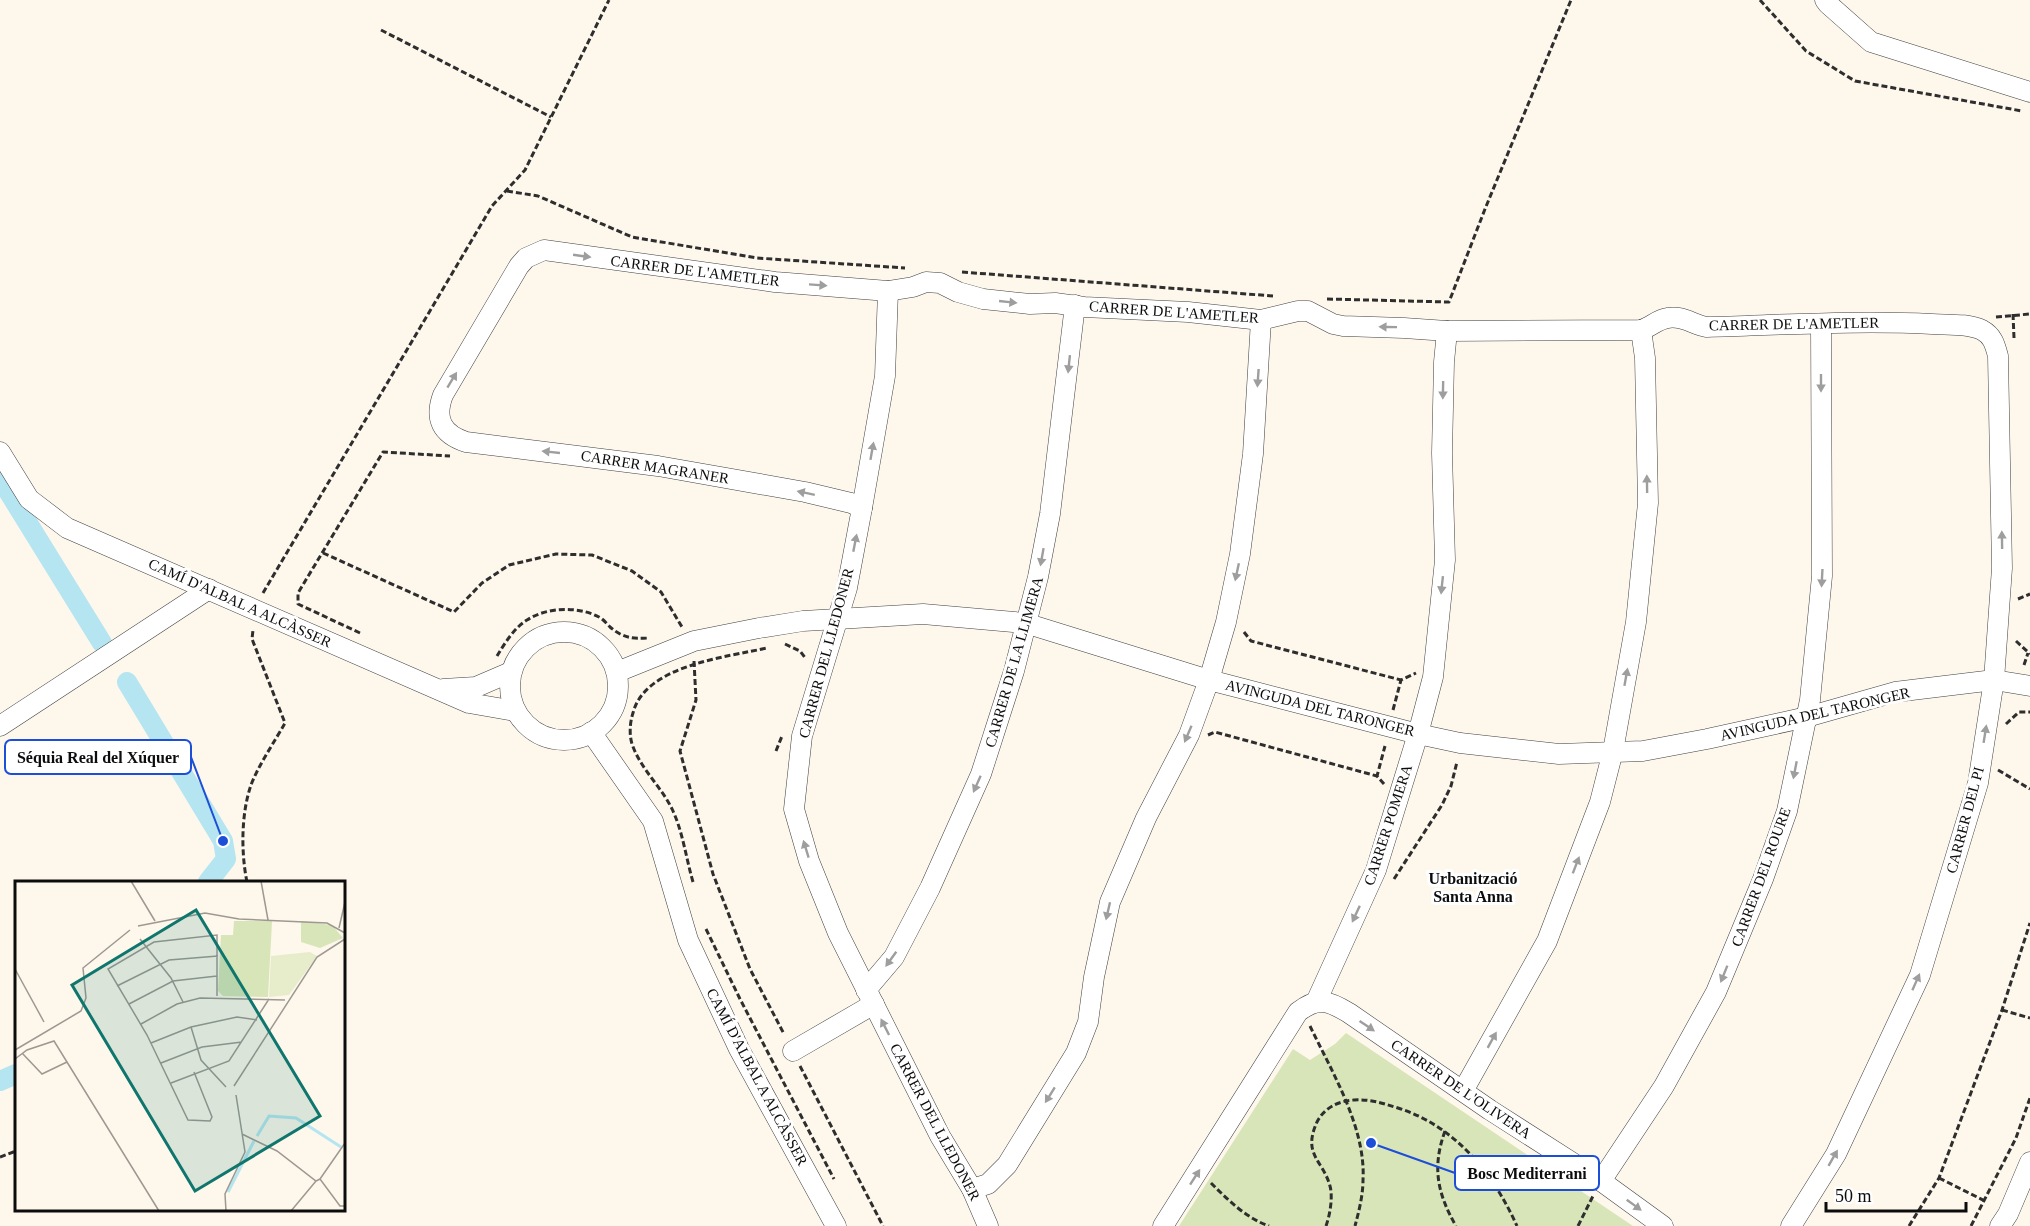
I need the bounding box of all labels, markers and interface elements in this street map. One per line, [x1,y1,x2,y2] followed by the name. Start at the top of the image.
[573,251,592,260] one-way arrow
[610,253,780,289] street label: CARRER DE L'AMETLER
[808,280,827,289] one-way arrow
[998,297,1017,307] one-way arrow
[1089,298,1259,326] street label: CARRER DE L'AMETLER
[1709,315,1879,333] street label: CARRER DE L'AMETLER
[1379,322,1398,332] one-way arrow
[1064,354,1074,373] one-way arrow
[1253,369,1262,388] one-way arrow
[447,372,458,388] one-way arrow
[1816,373,1826,392] one-way arrow
[1439,380,1448,399] one-way arrow
[868,441,877,460] one-way arrow
[542,447,561,457] one-way arrow
[580,447,730,487] street label: CARRER MAGRANER
[1643,474,1652,493] one-way arrow
[796,488,815,497] one-way arrow
[1997,530,2006,549] one-way arrow
[851,534,860,553] one-way arrow
[1037,547,1046,566] one-way arrow
[146,555,334,651] street label: CAMÍ D'ALBAL A ALCÀSSER
[1231,562,1241,581] one-way arrow
[796,566,856,740] street label: CARRER DEL LLEDONER
[1817,568,1826,587] one-way arrow
[982,575,1046,749] street label: CARRER DE LA LLIMERA
[1437,575,1447,594] one-way arrow
[1622,667,1631,686] one-way arrow
[1224,677,1416,739] street label: AVINGUDA DEL TARONGER
[1719,684,1911,744] street label: AVINGUDA DEL TARONGER
[1981,724,1990,743] one-way arrow
[1184,726,1193,743] one-way arrow
[5,740,191,774] callout: Séquia Real del Xúquer
[17,749,179,767] text: Séquia Real del Xúquer
[1790,761,1799,780] one-way arrow
[1361,762,1415,888] street label: CARRER POMERA
[1943,765,1987,875] street label: CARRER DEL PI
[972,776,981,793] one-way arrow
[1728,805,1794,949] street label: CARRER DEL ROURE
[801,840,810,858] one-way arrow
[1572,856,1581,874] one-way arrow
[1429,870,1517,905] district label: Urbanització Santa Anna
[15,881,345,1211] inset map
[1103,902,1112,921] one-way arrow
[1352,905,1361,922] one-way arrow
[885,951,897,967] one-way arrow
[1719,965,1729,983] one-way arrow
[1912,973,1921,991] one-way arrow
[703,986,811,1168] street label: CAMÍ D'ALBAL A ALCÀSSER
[880,1018,890,1035] one-way arrow
[1359,1020,1375,1032] one-way arrow
[1487,1031,1497,1048] one-way arrow
[1388,1036,1534,1142] street label: CARRER DE L'OLIVERA
[887,1041,983,1203] street label: CARRER DEL LLEDONER
[1045,1087,1056,1103] one-way arrow
[1827,1150,1838,1166] one-way arrow
[1455,1156,1599,1190] callout: Bosc Mediterrani
[1467,1165,1587,1182] text: Bosc Mediterrani
[1189,1169,1200,1185] one-way arrow
[1826,1175,1966,1213] scale bar
[1835,1186,1872,1206] text: 50 m
[1625,1199,1641,1211] one-way arrow

